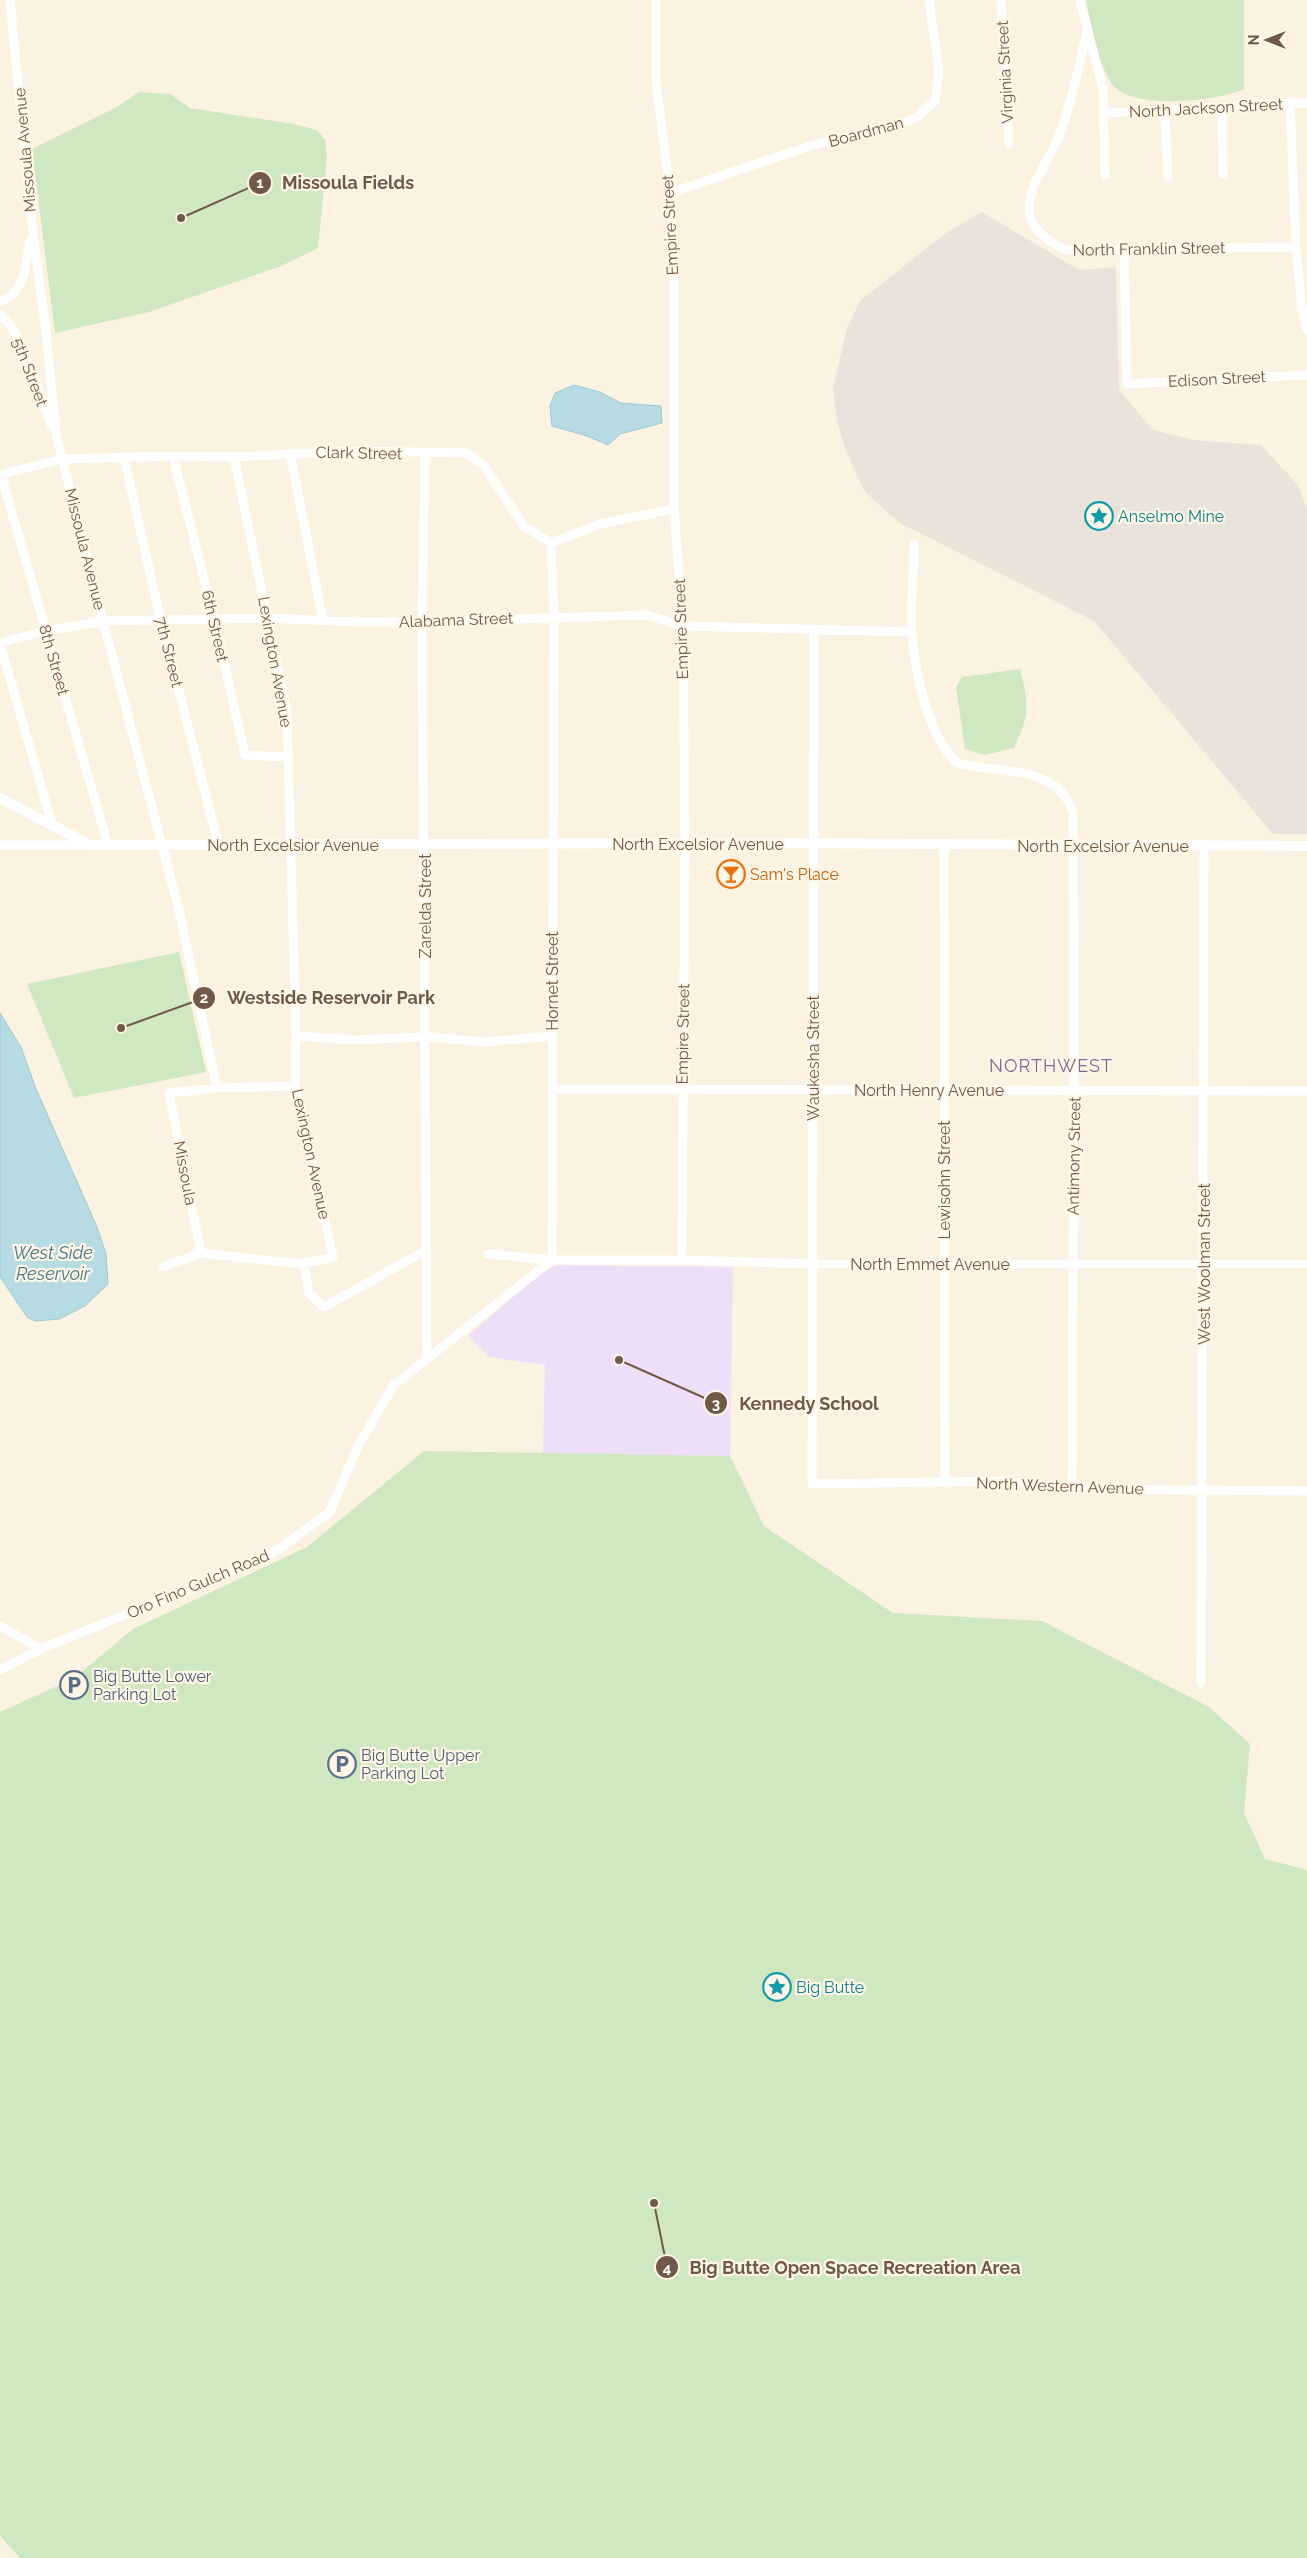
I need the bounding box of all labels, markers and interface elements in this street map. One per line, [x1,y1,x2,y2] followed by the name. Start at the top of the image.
[1242,15,1292,65] north arrow
[993,19,1017,124] street label: Virginia Street
[1246,35,1262,45] text: N
[10,87,40,213] street label: Missoula Avenue
[1128,94,1284,122] street label: North Jackson Street
[826,113,906,151] street label: Boardman
[247,166,424,199] callout: Missoula Fields
[282,172,414,193] text: Missoula Fields
[658,173,682,276] street label: Empire Street
[256,174,264,192] text: 1
[1073,238,1226,260] street label: North Franklin Street
[8,335,52,410] street label: 5th Street
[1168,367,1267,391] street label: Edison Street
[316,443,403,463] street label: Clark Street
[61,486,109,612] street label: Missoula Avenue
[1084,501,1114,531] place icon: Anselmo Mine
[1118,507,1224,526] place label: Anselmo Mine
[670,578,692,680] street label: Empire Street
[198,588,233,664] street label: 6th Street
[254,595,296,729] street label: Lexington Avenue
[399,608,514,631] street label: Alabama Street
[151,615,187,690] street label: 7th Street
[35,622,73,698] street label: 8th Street
[612,835,784,854] street label: North Excelsior Avenue
[207,836,379,855] street label: North Excelsior Avenue
[1017,837,1189,856] street label: North Excelsior Avenue
[416,853,435,959] street label: Zarelda Street
[716,859,746,889] bar icon: Sam's Place
[750,865,839,884] place label: Sam's Place
[543,931,562,1031] street label: Hornet Street
[192,982,445,1015] callout: Westside Reservoir Park
[673,983,693,1085] street label: Empire Street
[227,987,436,1008] text: Westside Reservoir Park
[200,989,208,1007] text: 2
[804,994,823,1121] street label: Waukesha Street
[989,1055,1113,1076] district label: NORTHWEST
[854,1081,1004,1100] street label: North Henry Avenue
[288,1087,334,1221] street label: Lexington Avenue
[1063,1096,1085,1216] street label: Antimony Street
[935,1120,954,1240] street label: Lewisohn Street
[169,1139,201,1207] street label: Missoula
[1195,1182,1214,1345] street label: West Woolman Street
[13,1242,93,1284] water label: West Side Reservoir
[850,1255,1010,1274] street label: North Emmet Avenue
[704,1387,889,1420] callout: Kennedy School
[739,1393,879,1414] text: Kennedy School
[712,1395,720,1413] text: 3
[976,1474,1144,1498] street label: North Western Avenue
[124,1545,272,1623] street label: Oro Fino Gulch Road
[93,1667,212,1704] place label: Big Butte Lower Parking Lot
[59,1670,89,1700] parking icon: Big Butte Lower Parking Lot
[361,1746,480,1783] place label: Big Butte Upper Parking Lot
[327,1749,357,1779] parking icon: Big Butte Upper Parking Lot
[762,1972,792,2002] place icon: Big Butte
[796,1978,864,1997] place label: Big Butte
[654,2251,1031,2284] callout: Big Butte Open Space Recreation Area
[690,2257,1020,2278] text: Big Butte Open Space Recreation Area
[663,2259,672,2277] text: 4

